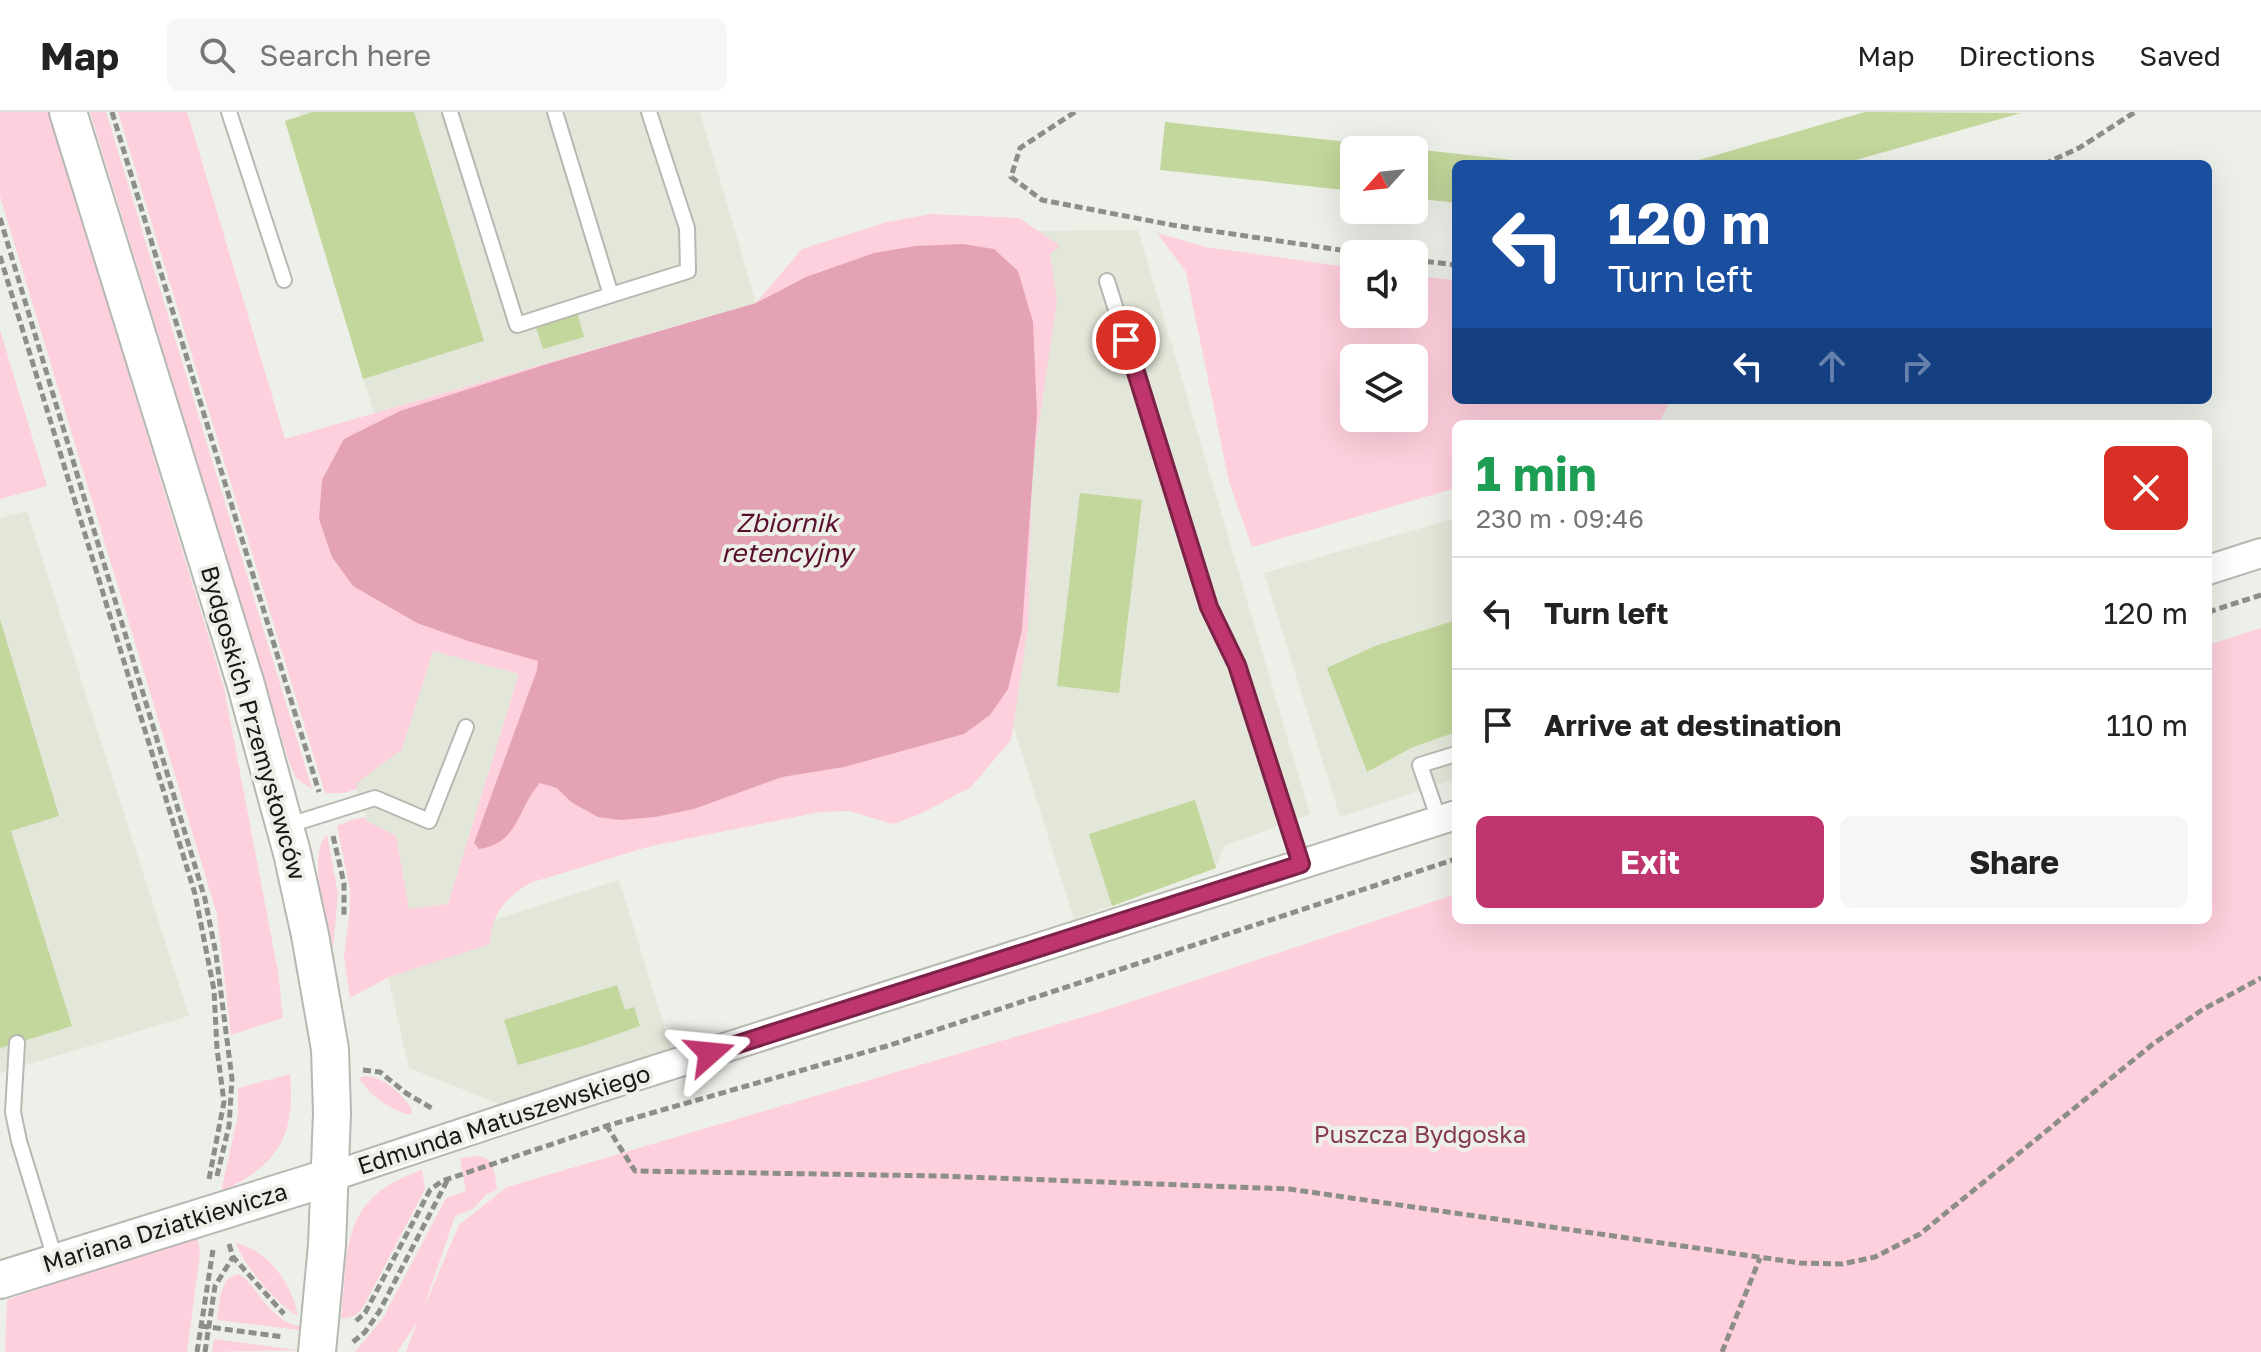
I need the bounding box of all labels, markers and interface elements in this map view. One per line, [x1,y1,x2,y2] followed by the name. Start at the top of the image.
[167,19,727,91] search box
[40,33,119,78] text: Map
[195,33,239,77] icon: search
[259,37,431,73] text: Search here
[1857,39,1914,72] text: Map
[1958,39,2095,72] text: Directions
[2139,39,2221,72] text: Saved
[1340,136,1428,224] north arrow
[1340,136,1428,432] map controls
[1608,189,1770,256] text: 120 m
[1476,192,1580,296] icon: left
[1340,240,1428,328] button: sound
[1608,257,1754,300] text: Turn left
[1092,306,1160,374] pin
[1104,318,1148,362] icon: arrive
[1340,344,1428,432] button: layers
[1726,344,1770,388] icon: left
[1810,344,1854,388] icon: ahead
[1894,344,1938,388] icon: right
[1476,444,1597,502] text: 1 min
[2104,446,2188,530] button: close
[1476,503,1644,534] text: 230 m · 09:46
[721,507,856,568] water label: Zbiornik retencyjny
[196,562,313,883] street label: Bydgoskich Przemysłowców
[1476,591,1520,635] icon: left
[1544,595,1669,631] text: Turn left
[2103,595,2188,631] text: 120 m
[1476,703,1520,747] icon: arrive
[1544,707,1841,743] text: Arrive at destination
[2106,707,2188,743] text: 110 m
[1476,816,1824,908] button: Exit
[1840,816,2188,908] button: Share
[668,1011,752,1095] position arrow
[354,1058,654,1180] street label: Edmunda Matuszewskiego
[1314,1119,1526,1148] park label: Puszcza Bydgoska
[39,1176,290,1278] street label: Mariana Dziatkiewicza

